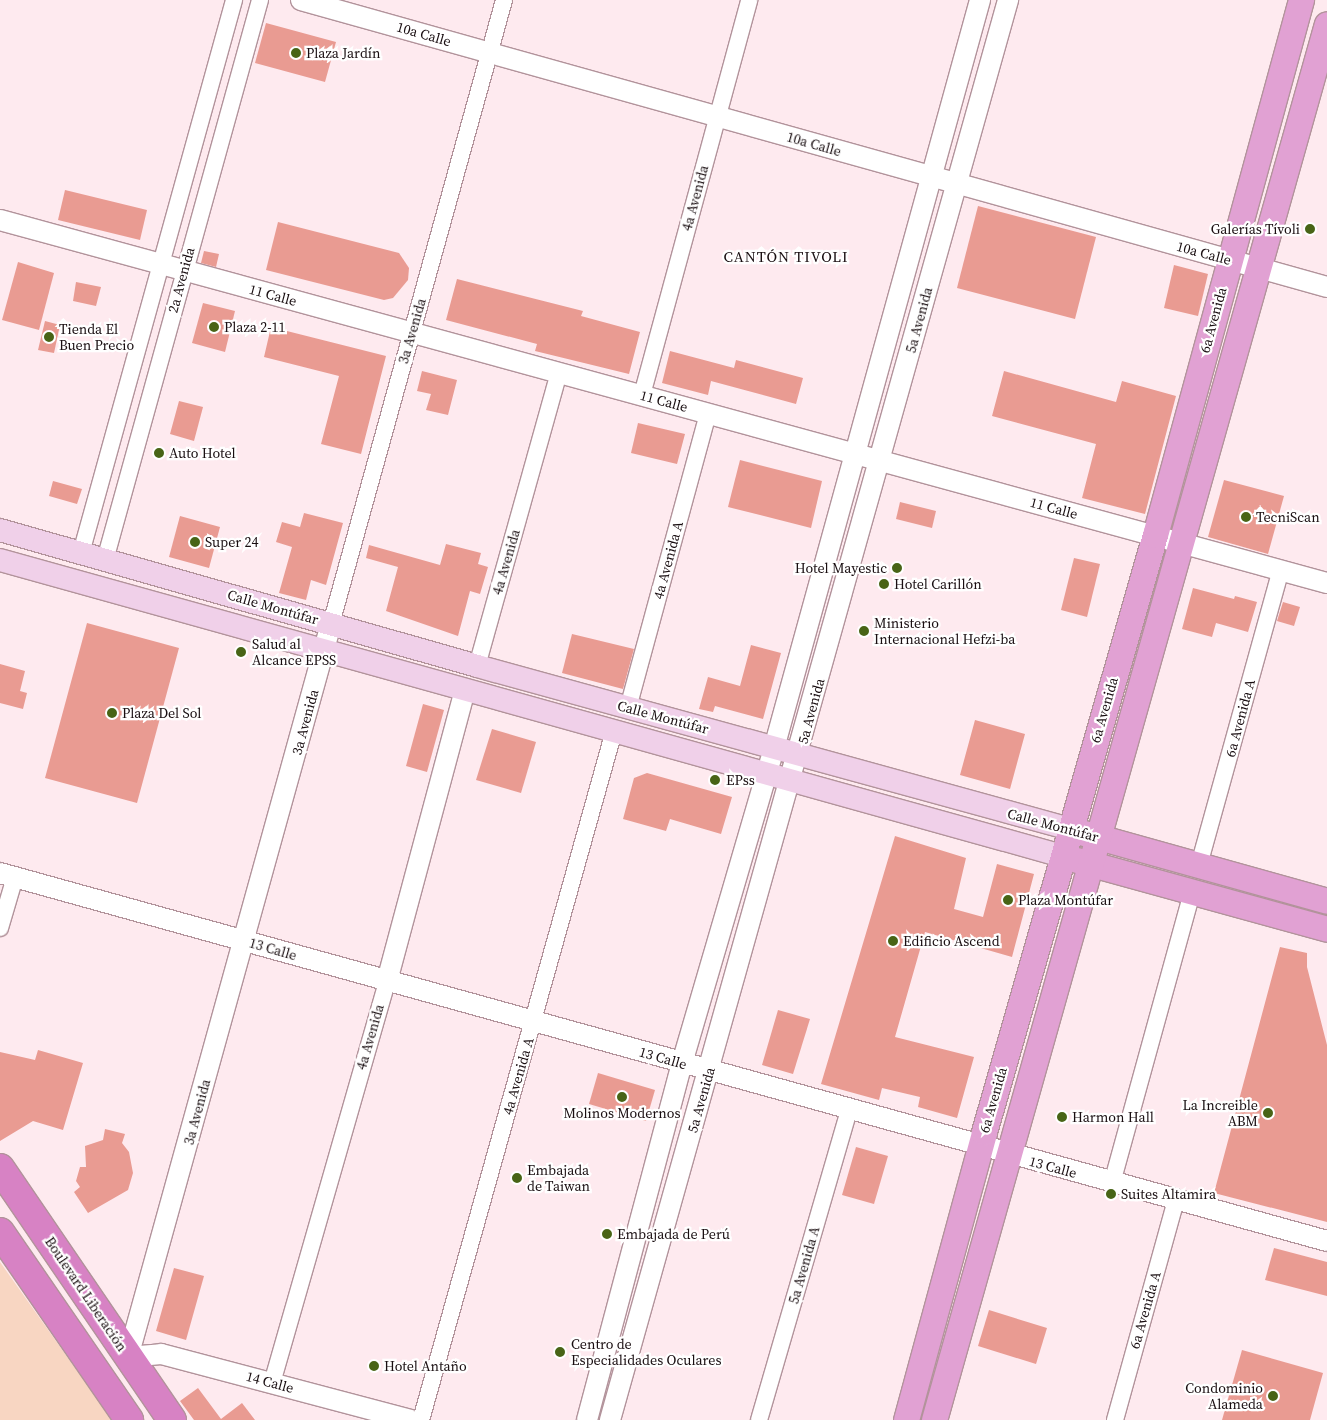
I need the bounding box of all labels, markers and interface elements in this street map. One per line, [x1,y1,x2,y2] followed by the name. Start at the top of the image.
[395,18,453,50] street label: 10a Calle
[306,45,380,61] place label: Plaza Jardín
[290,47,302,59] marker: Plaza Jardín
[785,128,843,160] street label: 10a Calle
[678,163,712,233] street label: 4a Avenida
[1210,221,1300,237] place label: Galerías Tívoli
[1304,223,1316,235] marker: Galerías Tívoli
[1175,238,1233,268] street label: 10a Calle
[164,245,198,315] street label: 2a Avenida
[722,248,850,266] district label: CANTÓN TIVOLI
[247,281,299,309] street label: 11 Calle
[902,285,936,355] street label: 5a Avenida
[1196,285,1230,355] street label: 6a Avenida
[395,296,429,366] street label: 3a Avenida
[224,319,286,335] place label: Plaza 2-11
[59,321,134,354] place label: Tienda El Buen Precio
[208,321,220,333] marker: Plaza 2-11
[43,331,55,343] marker: Tienda El Buen Precio
[638,387,690,415] street label: 11 Calle
[169,445,236,461] place label: Auto Hotel
[153,447,165,459] marker: Auto Hotel
[1028,494,1080,522] street label: 11 Calle
[1256,509,1320,525] place label: TecniScan
[1240,511,1252,523] marker: TecniScan
[650,519,686,601] street label: 4a Avenida A
[489,527,523,597] street label: 4a Avenida
[205,534,259,550] place label: Super 24
[189,536,201,548] marker: Super 24
[795,560,887,576] place label: Hotel Mayestic
[891,562,903,574] marker: Hotel Mayestic
[894,576,982,592] place label: Hotel Carillón
[878,578,890,590] marker: Hotel Carillón
[226,586,320,628] street label: Calle Montúfar
[874,615,1015,648] place label: Ministerio Internacional Hefzi-ba
[858,625,870,637] marker: Ministerio Internacional Hefzi-ba
[252,636,336,669] place label: Salud al Alcance EPSS
[234,645,248,659] marker: Salud al Alcance EPSS
[1087,675,1121,745] street label: 6a Avenida
[794,676,828,746] street label: 5a Avenida
[1222,677,1258,759] street label: 6a Avenida A
[288,687,322,757] street label: 3a Avenida
[616,697,710,737] street label: Calle Montúfar
[122,705,201,721] place label: Plaza Del Sol
[106,707,118,719] marker: Plaza Del Sol
[726,772,755,788] place label: EPss
[708,773,722,787] marker: EPss
[1006,805,1100,845] street label: Calle Montúfar
[1018,892,1113,908] place label: Plaza Montúfar
[1002,894,1014,906] marker: Plaza Montúfar
[903,933,1000,949] place label: Edificio Ascend
[247,934,299,964] street label: 13 Calle
[887,935,899,947] marker: Edificio Ascend
[353,1002,387,1072] street label: 4a Avenida
[499,1035,537,1117] street label: 4a Avenida A
[637,1043,689,1073] street label: 13 Calle
[684,1065,718,1135] street label: 5a Avenida
[976,1065,1010,1135] street label: 6a Avenida
[180,1077,214,1147] street label: 3a Avenida
[616,1091,628,1103] marker: Molinos Modernos
[1182,1097,1258,1130] place label: La Increible ABM
[563,1105,681,1121] place label: Molinos Modernos
[1262,1107,1274,1119] marker: La Increible ABM
[1072,1109,1154,1125] place label: Harmon Hall
[1056,1111,1068,1123] marker: Harmon Hall
[1027,1153,1079,1181] street label: 13 Calle
[527,1162,590,1194] place label: Embajada de Taiwan
[511,1172,523,1184] marker: Embajada de Taiwan
[1121,1186,1216,1202] place label: Suites Altamira
[1105,1188,1117,1200] marker: Suites Altamira
[785,1224,823,1306] street label: 5a Avenida A
[617,1226,730,1242] place label: Embajada de Perú
[601,1228,613,1240] marker: Embajada de Perú
[41,1234,131,1354] street label: Boulevard Liberación
[1126,1269,1164,1351] street label: 6a Avenida A
[571,1336,721,1368] place label: Centro de Especialidades Oculares
[553,1345,567,1359] marker: Centro de Especialidades Oculares
[384,1358,467,1374] place label: Hotel Antaño
[368,1360,380,1372] marker: Hotel Antaño
[244,1368,296,1396] street label: 14 Calle
[1185,1380,1263,1412] place label: Condominio Alameda
[1267,1390,1279,1402] marker: Condominio Alameda

